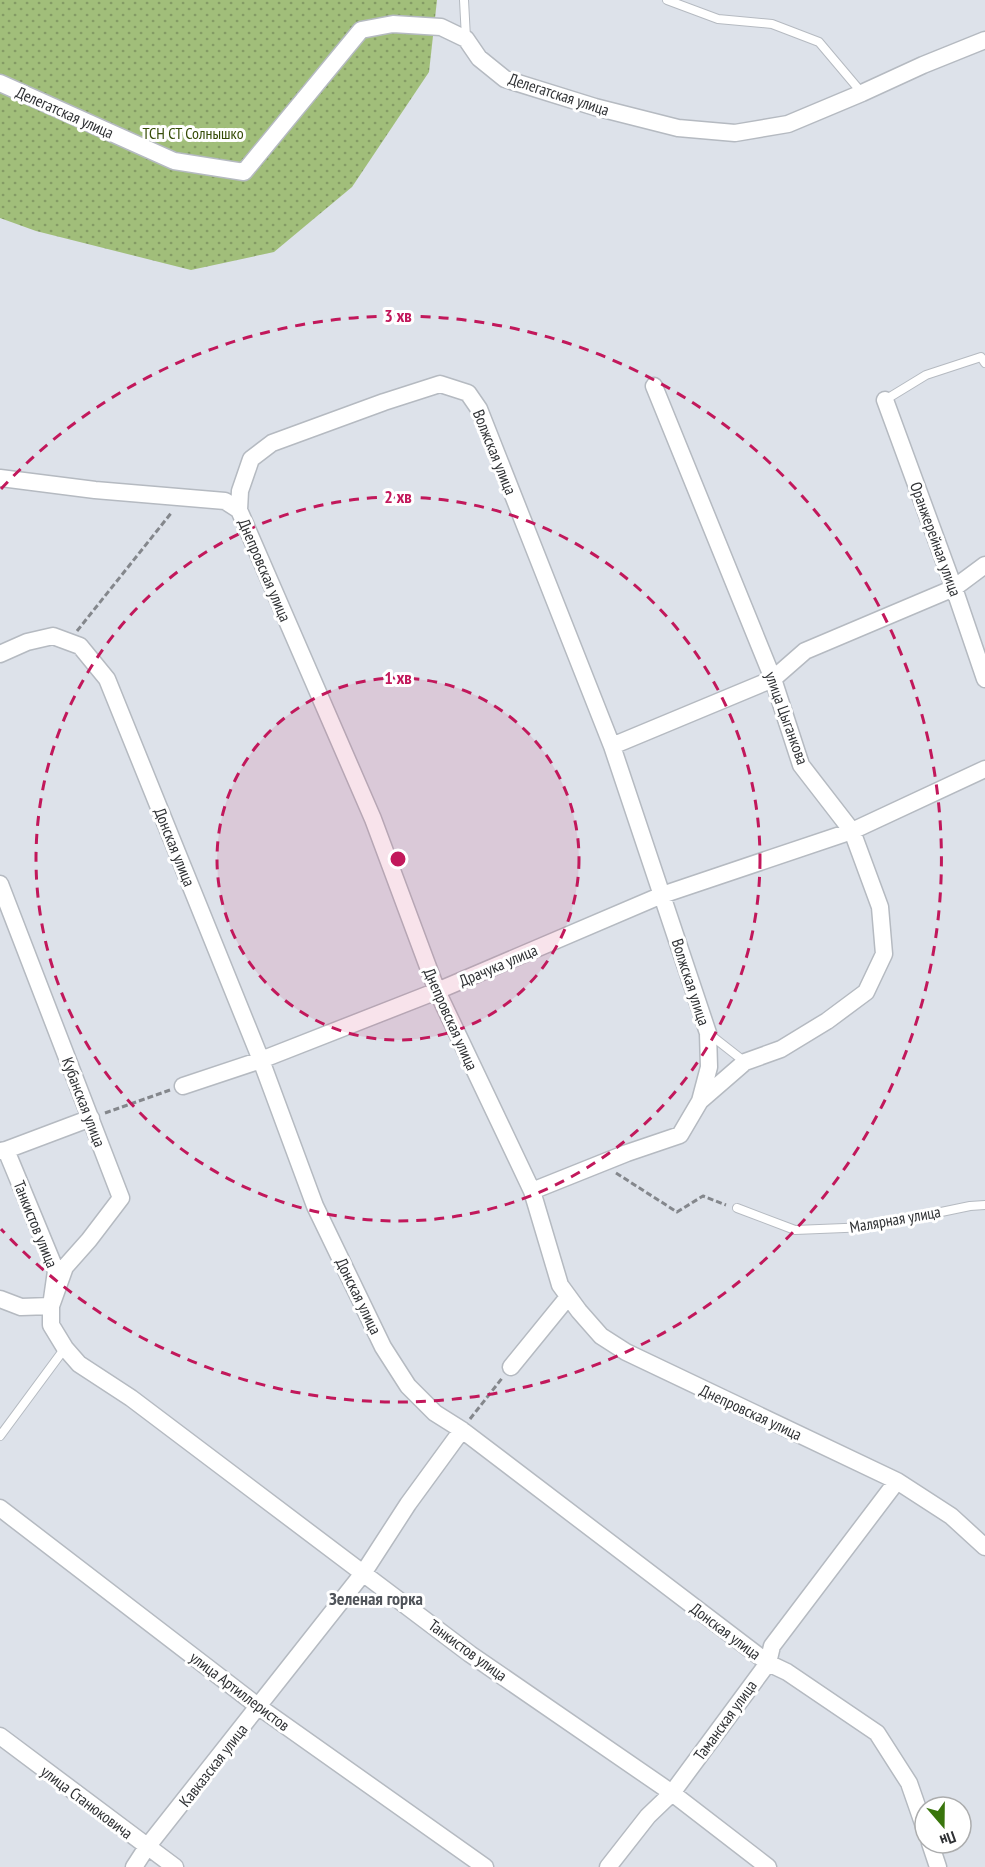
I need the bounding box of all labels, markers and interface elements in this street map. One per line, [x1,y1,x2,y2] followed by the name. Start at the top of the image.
[506,68,612,120] street label: Делегатская улица
[13,82,117,142] street label: Делегатская улица
[142,123,244,143] park label: ТСН СТ Солнышко
[384,304,412,327] text: 3 хв
[469,407,521,497] street label: Волжская улица
[906,479,966,599] street label: Оранжерейная улица
[384,485,412,508] text: 2 хв
[234,515,296,625] street label: Днепровская улица
[384,666,412,689] text: 1 хв
[761,669,813,767] street label: улица Цыганкова
[150,805,200,889] street label: Донская улица
[388,849,408,869] centre of rings
[668,936,714,1028] street label: Волжская улица
[456,940,540,990] street label: Драчука улица
[419,965,483,1073] street label: Днепровская улица
[58,1054,110,1150] street label: Кубанская улица
[9,1177,63,1271] street label: Танкистов улица
[848,1201,942,1237] street label: Малярная улица
[332,1254,386,1338] street label: Донская улица
[697,1380,805,1444] street label: Днепровская улица
[329,1587,423,1610] district label: Зеленая горка
[687,1598,765,1664] street label: Донская улица
[425,1615,511,1685] street label: Танкистов улица
[186,1647,294,1735] street label: улица Артиллеристов
[689,1676,761,1764] street label: Таманская улица
[174,1720,252,1810] street label: Кавказская улица
[37,1761,137,1843] street label: улица Станюковича
[913,1795,973,1855] north arrow
[937,1827,959,1851] text: Пн

